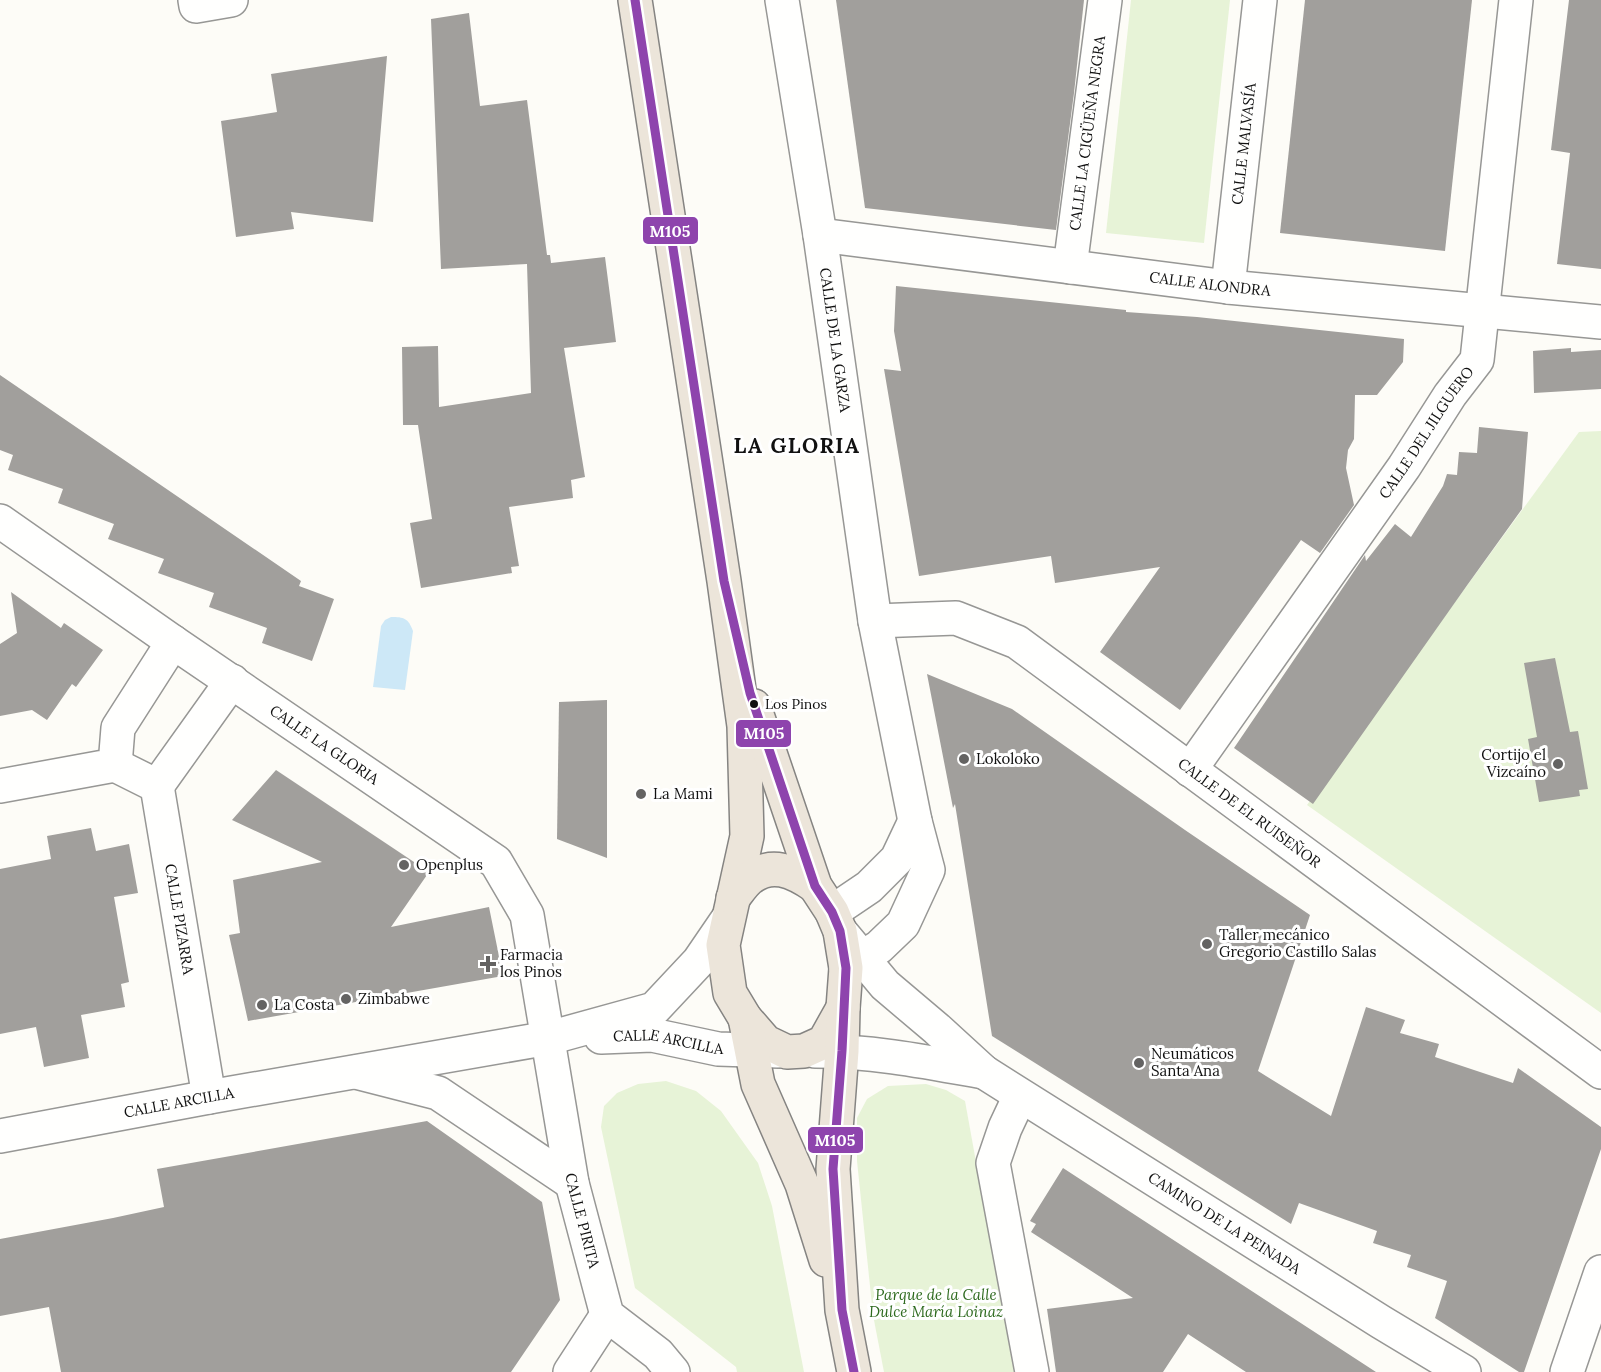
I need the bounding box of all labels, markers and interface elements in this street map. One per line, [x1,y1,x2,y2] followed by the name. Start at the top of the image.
[1065,34,1109,232] street label: CALLE LA CIGÜEÑA NEGRA
[1227,81,1260,206] street label: CALLE MALVASÍA
[642,216,699,245] line badge: M105
[650,221,691,241] text: M105
[816,266,855,414] street label: CALLE DE LA GARZA
[1148,267,1272,300] street label: CALLE ALONDRA
[1375,362,1478,502] street label: CALLE DEL JILGUERO
[734,432,860,459] district label: LA GLORIA
[765,695,827,713] place label: Los Pinos
[748,698,760,710] marker: Los Pinos
[266,701,383,789] street label: CALLE LA GLORIA
[735,719,792,748] line badge: M105
[744,723,785,743] text: M105
[1481,745,1546,781] place label: Cortijo el Vizcaíno
[976,749,1040,768] place label: Lokoloko
[957,752,971,766] marker: Lokoloko
[1174,754,1325,872] street label: CALLE DE EL RUISEÑOR
[1551,757,1565,771] marker: Cortijo el Vizcaíno
[653,784,713,803] place label: La Mami
[634,787,648,801] marker: La Mami
[416,855,483,874] place label: Openplus
[397,858,411,872] marker: Openplus
[161,862,198,976] street label: CALLE PIZARRA
[1219,925,1376,961] place label: Taller mecánico Gregorio Castillo Salas
[1200,937,1214,951] marker: Taller mecánico Gregorio Castillo Salas
[500,945,563,981] place label: Farmacia los Pinos
[481,957,495,971] marker: Farmacia los Pinos
[358,989,430,1008] place label: Zimbabwe
[339,992,353,1006] marker: Zimbabwe
[274,995,335,1014] place label: La Costa
[255,998,269,1012] marker: La Costa
[613,1025,724,1058] street label: CALLE ARCILLA
[1151,1044,1234,1080] place label: Neumáticos Santa Ana
[1132,1056,1146,1070] marker: Neumáticos Santa Ana
[122,1083,236,1122] street label: CALLE ARCILLA
[807,1126,864,1154] line badge: M105
[815,1130,856,1150] text: M105
[1145,1168,1305,1278] street label: CAMINO DE LA PEINADA
[561,1172,604,1271] street label: CALLE PIRITA
[869,1285,1003,1321] park label: Parque de la Calle Dulce María Loinaz

